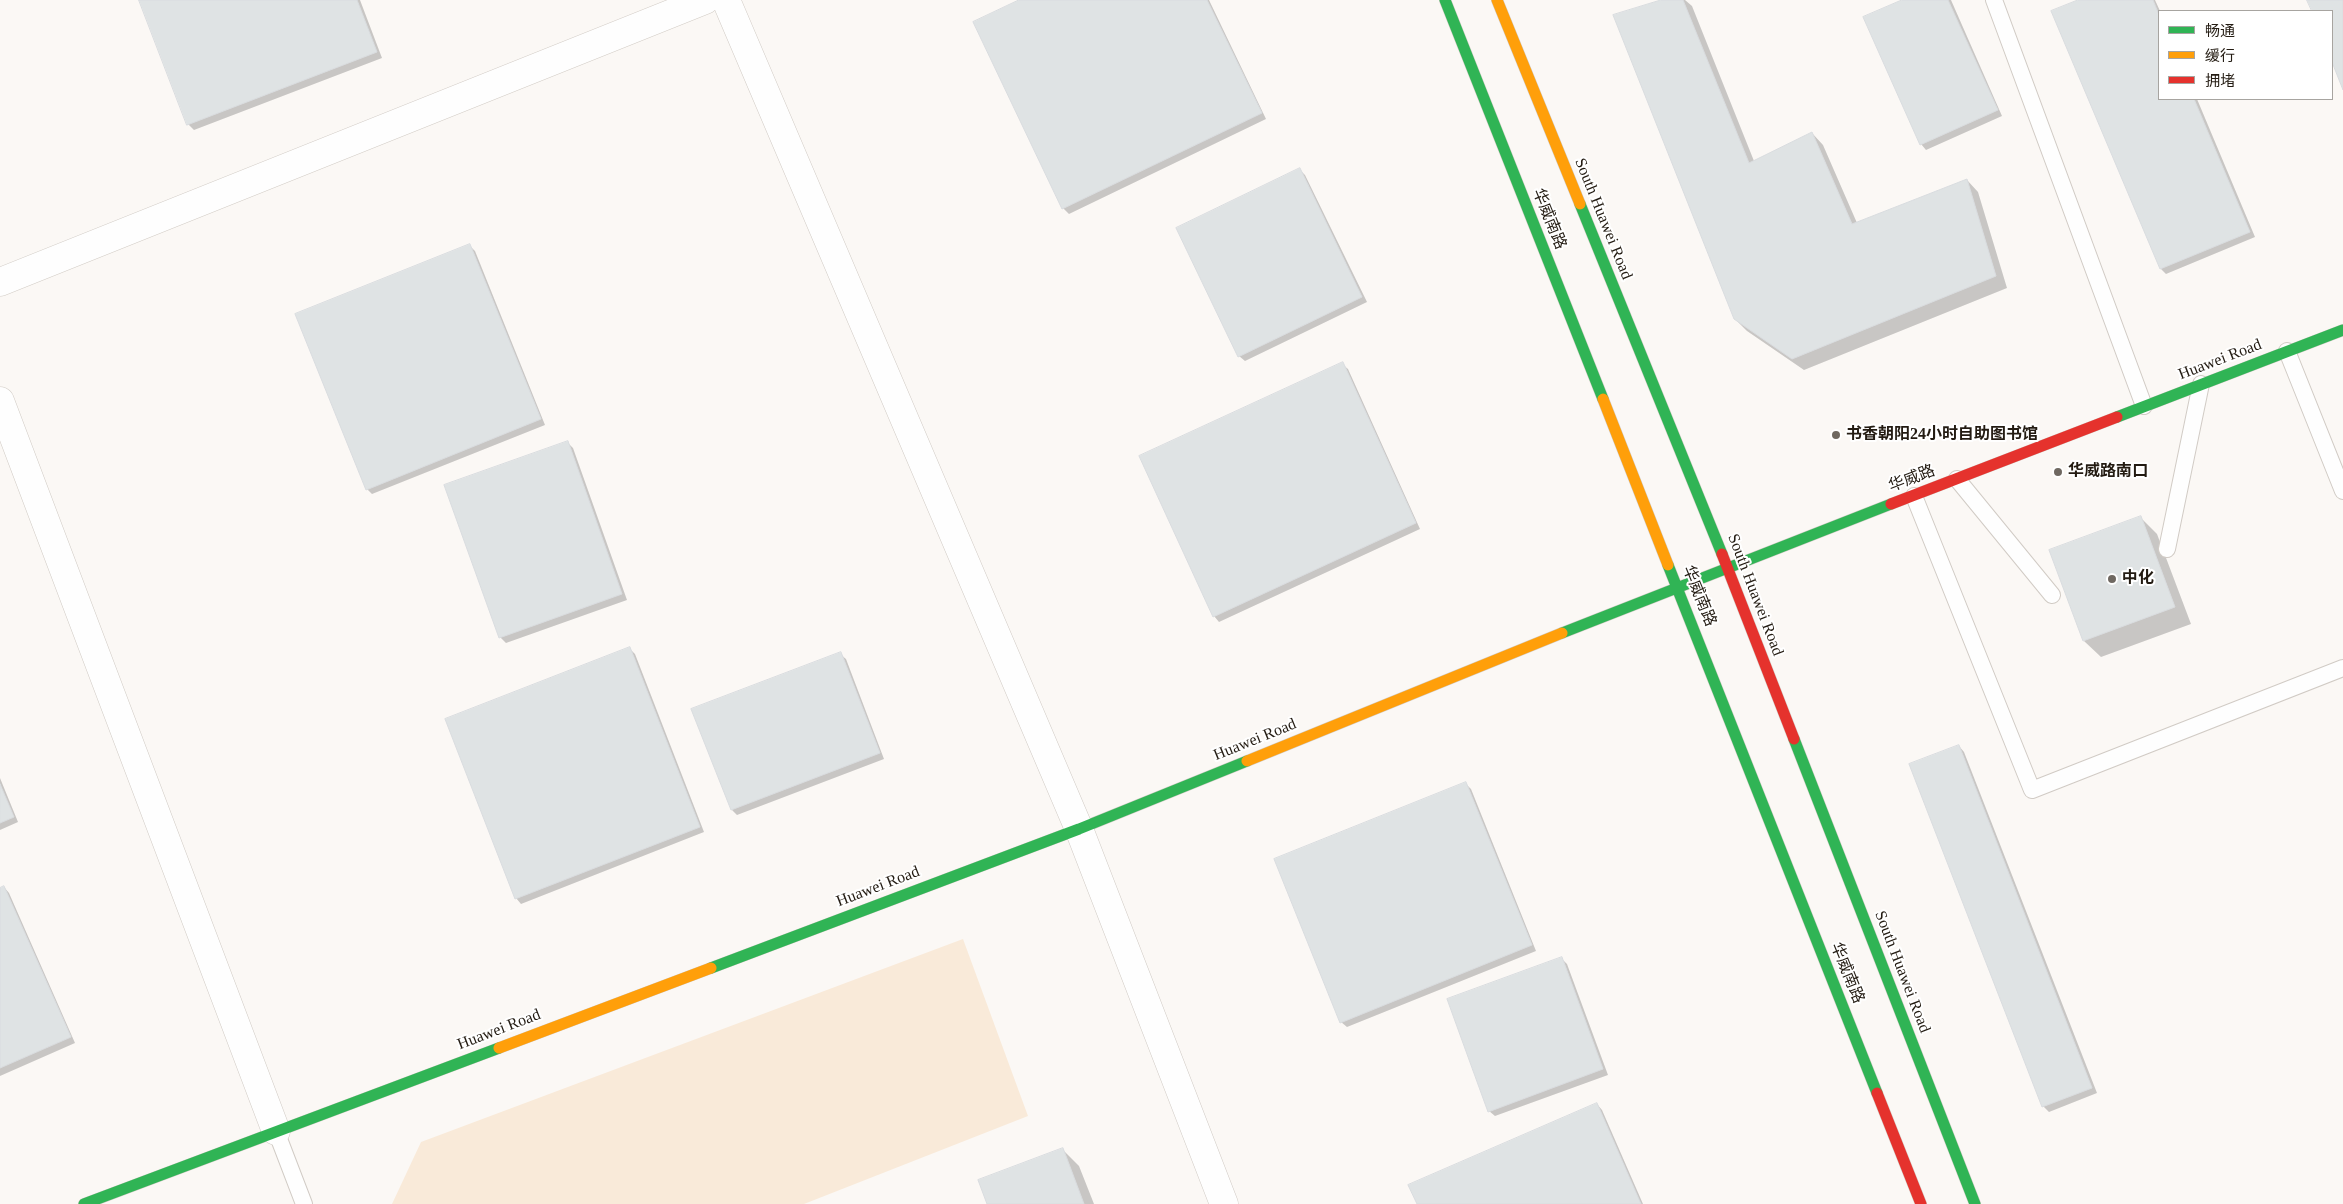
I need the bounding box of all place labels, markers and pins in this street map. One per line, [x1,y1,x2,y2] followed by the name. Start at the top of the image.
[1846,425,2038,445] place label: 书香朝阳24小时自助图书馆
[1830,429,1842,441] marker: 书香朝阳24小时自助图书馆
[2068,462,2148,482] place label: 华威路南口
[2052,466,2064,478] marker: 华威路南口
[2122,569,2154,589] place label: 中化
[2106,573,2118,585] marker: 中化

